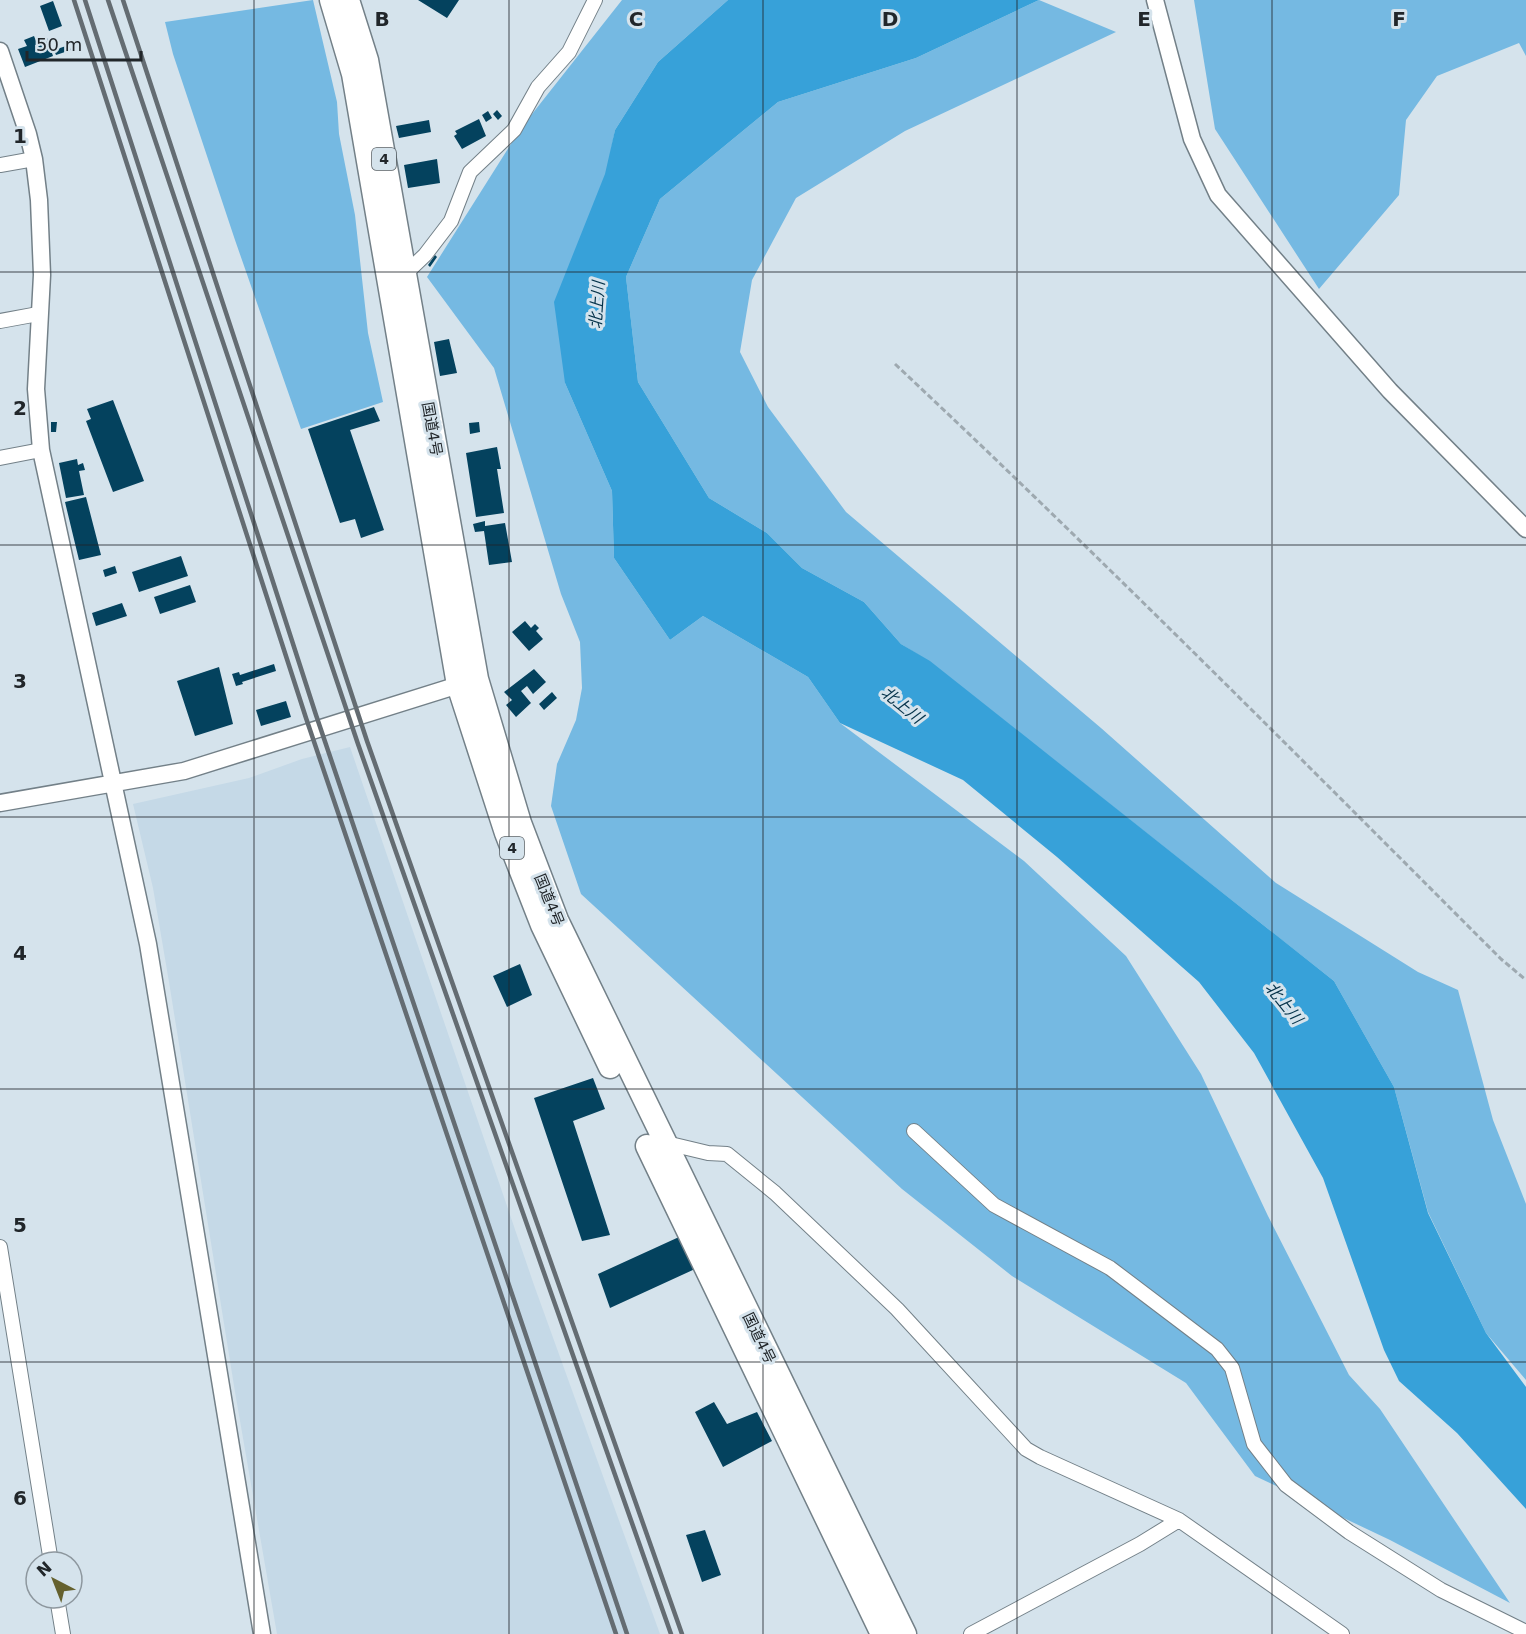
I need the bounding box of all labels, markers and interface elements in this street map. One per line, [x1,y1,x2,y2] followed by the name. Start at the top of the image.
[374,7,390,31] text: B
[629,7,643,31] text: C
[882,7,898,31] text: D
[1137,7,1151,31] text: E
[1392,7,1406,31] text: F
[27,24,141,62] scale bar
[36,34,82,55] text: 50 m
[13,124,27,148] text: 1
[372,148,396,170] road number: 4
[586,278,608,330] water label: 北上川
[13,396,27,420] text: 2
[418,401,446,457] street label: 国道4号
[13,669,27,693] text: 3
[877,683,928,729] water label: 北上川
[500,837,524,859] road number: 4
[530,871,568,929] street label: 国道4号
[13,941,27,965] text: 4
[1262,978,1308,1029] water label: 北上川
[13,1213,27,1237] text: 5
[739,1310,779,1366] street label: 国道4号
[13,1486,27,1510] text: 6
[24,1550,84,1610] north arrow
[33,1558,56,1581] text: N

